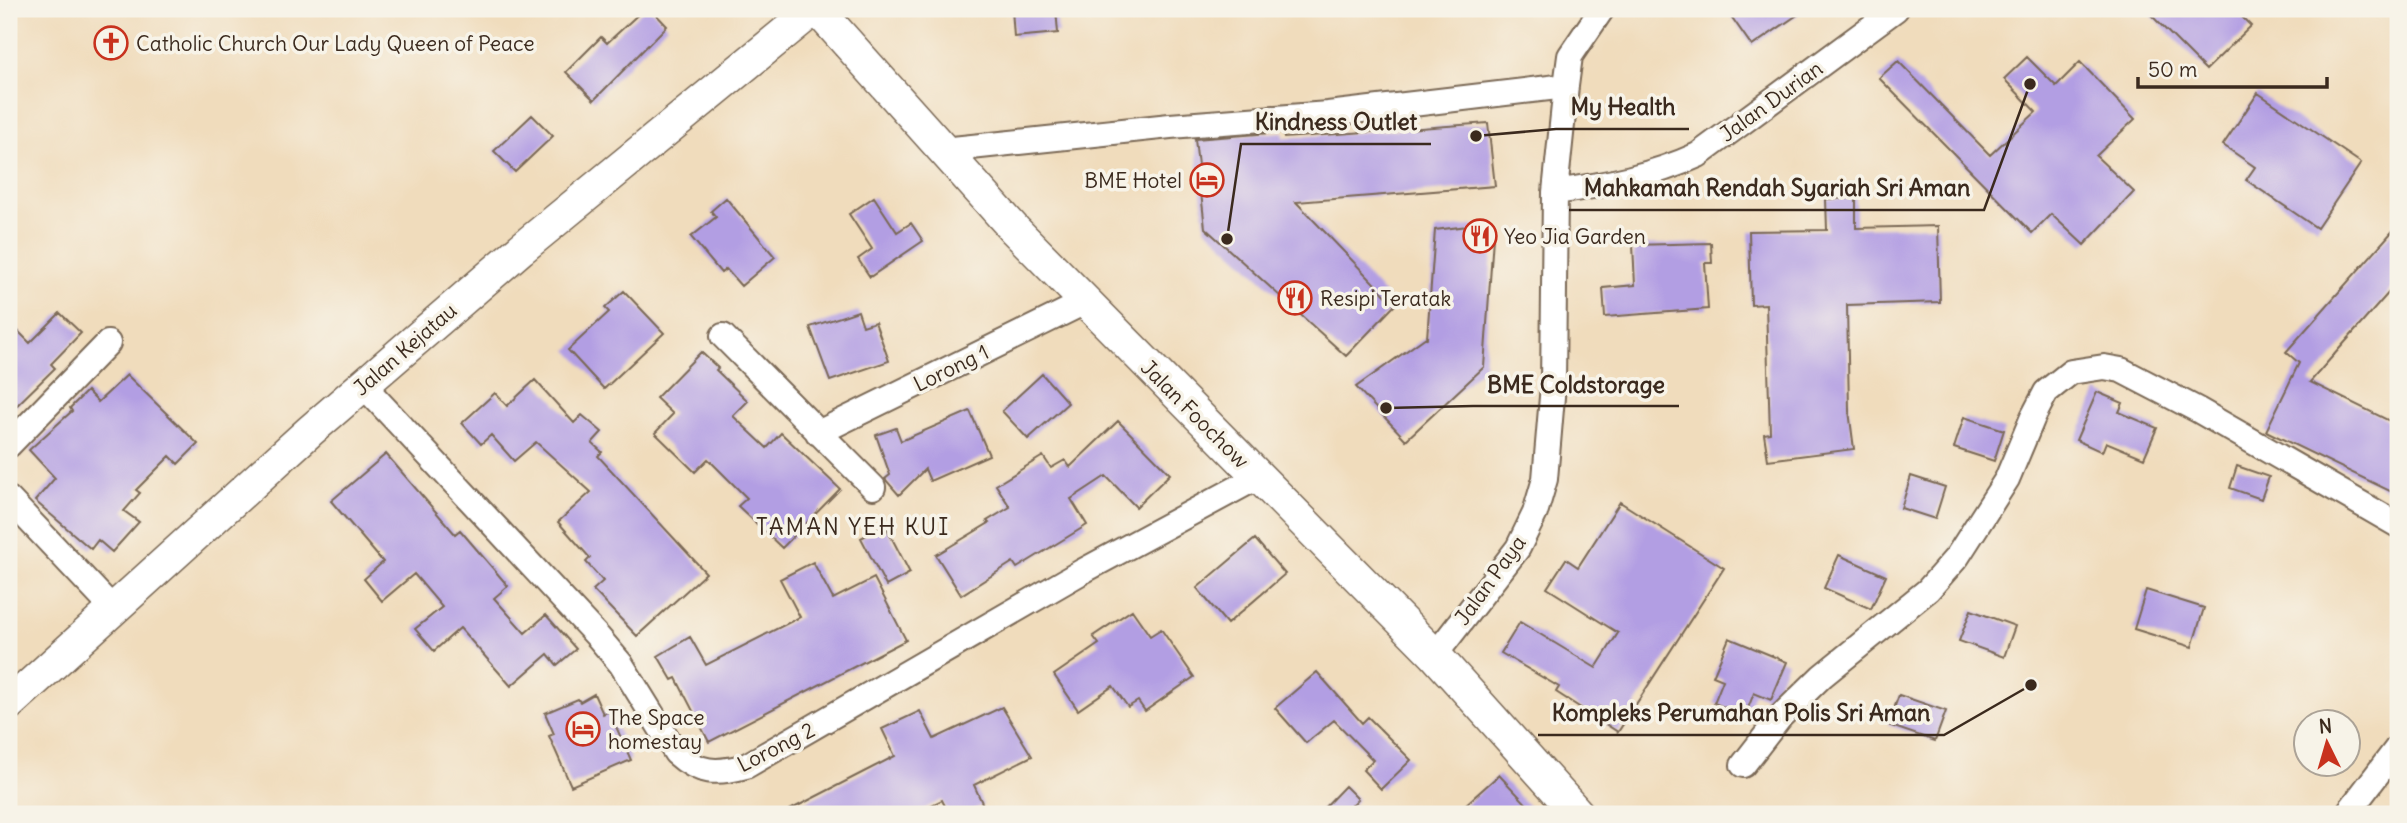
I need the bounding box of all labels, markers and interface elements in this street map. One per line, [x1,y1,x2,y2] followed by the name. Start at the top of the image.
[92,24,130,62] church icon: Catholic Church Our Lady Queen of Peace
[136,30,535,57] place label: Catholic Church Our Lady Queen of Peace
[2138,46,2326,90] scale bar
[1714,55,1828,147] street label: Jalan Durian
[2148,56,2197,83] text: 50 m
[1556,85,1689,129] callout: My Health
[1570,92,1676,121] text: My Health
[1241,100,1431,144] callout: Kindness Outlet
[1255,107,1418,136] text: Kindness Outlet
[1188,161,1226,199] hotel icon: BME Hotel
[1569,166,1984,210] callout: Mahkamah Rendah Syariah Sri Aman
[1084,167,1182,194] place label: BME Hotel
[1584,173,1970,202] text: Mahkamah Rendah Syariah Sri Aman
[1461,217,1499,255] restaurant icon: Yeo Jia Garden
[1504,223,1646,250] place label: Yeo Jia Garden
[1276,279,1314,317] restaurant icon: Resipi Teratak
[1320,285,1451,312] place label: Resipi Teratak
[348,297,462,401] street label: Jalan Kejatau
[909,338,993,398] street label: Lorong 1
[1135,354,1255,474] street label: Jalan Foochow
[1473,362,1679,406] callout: BME Coldstorage
[1487,370,1665,399] text: BME Coldstorage
[756,512,950,541] district label: TAMAN YEH KUI
[1448,530,1532,630] street label: Jalan Paya
[1538,691,1944,735] callout: Kompleks Perumahan Polis Sri Aman
[1552,698,1930,727] text: Kompleks Perumahan Polis Sri Aman
[608,704,705,755] place label: The Space homestay
[2292,708,2362,778] north arrow
[564,710,602,748] hotel icon: The Space homestay
[2318,714,2333,739] text: N
[733,716,819,778] street label: Lorong 2

